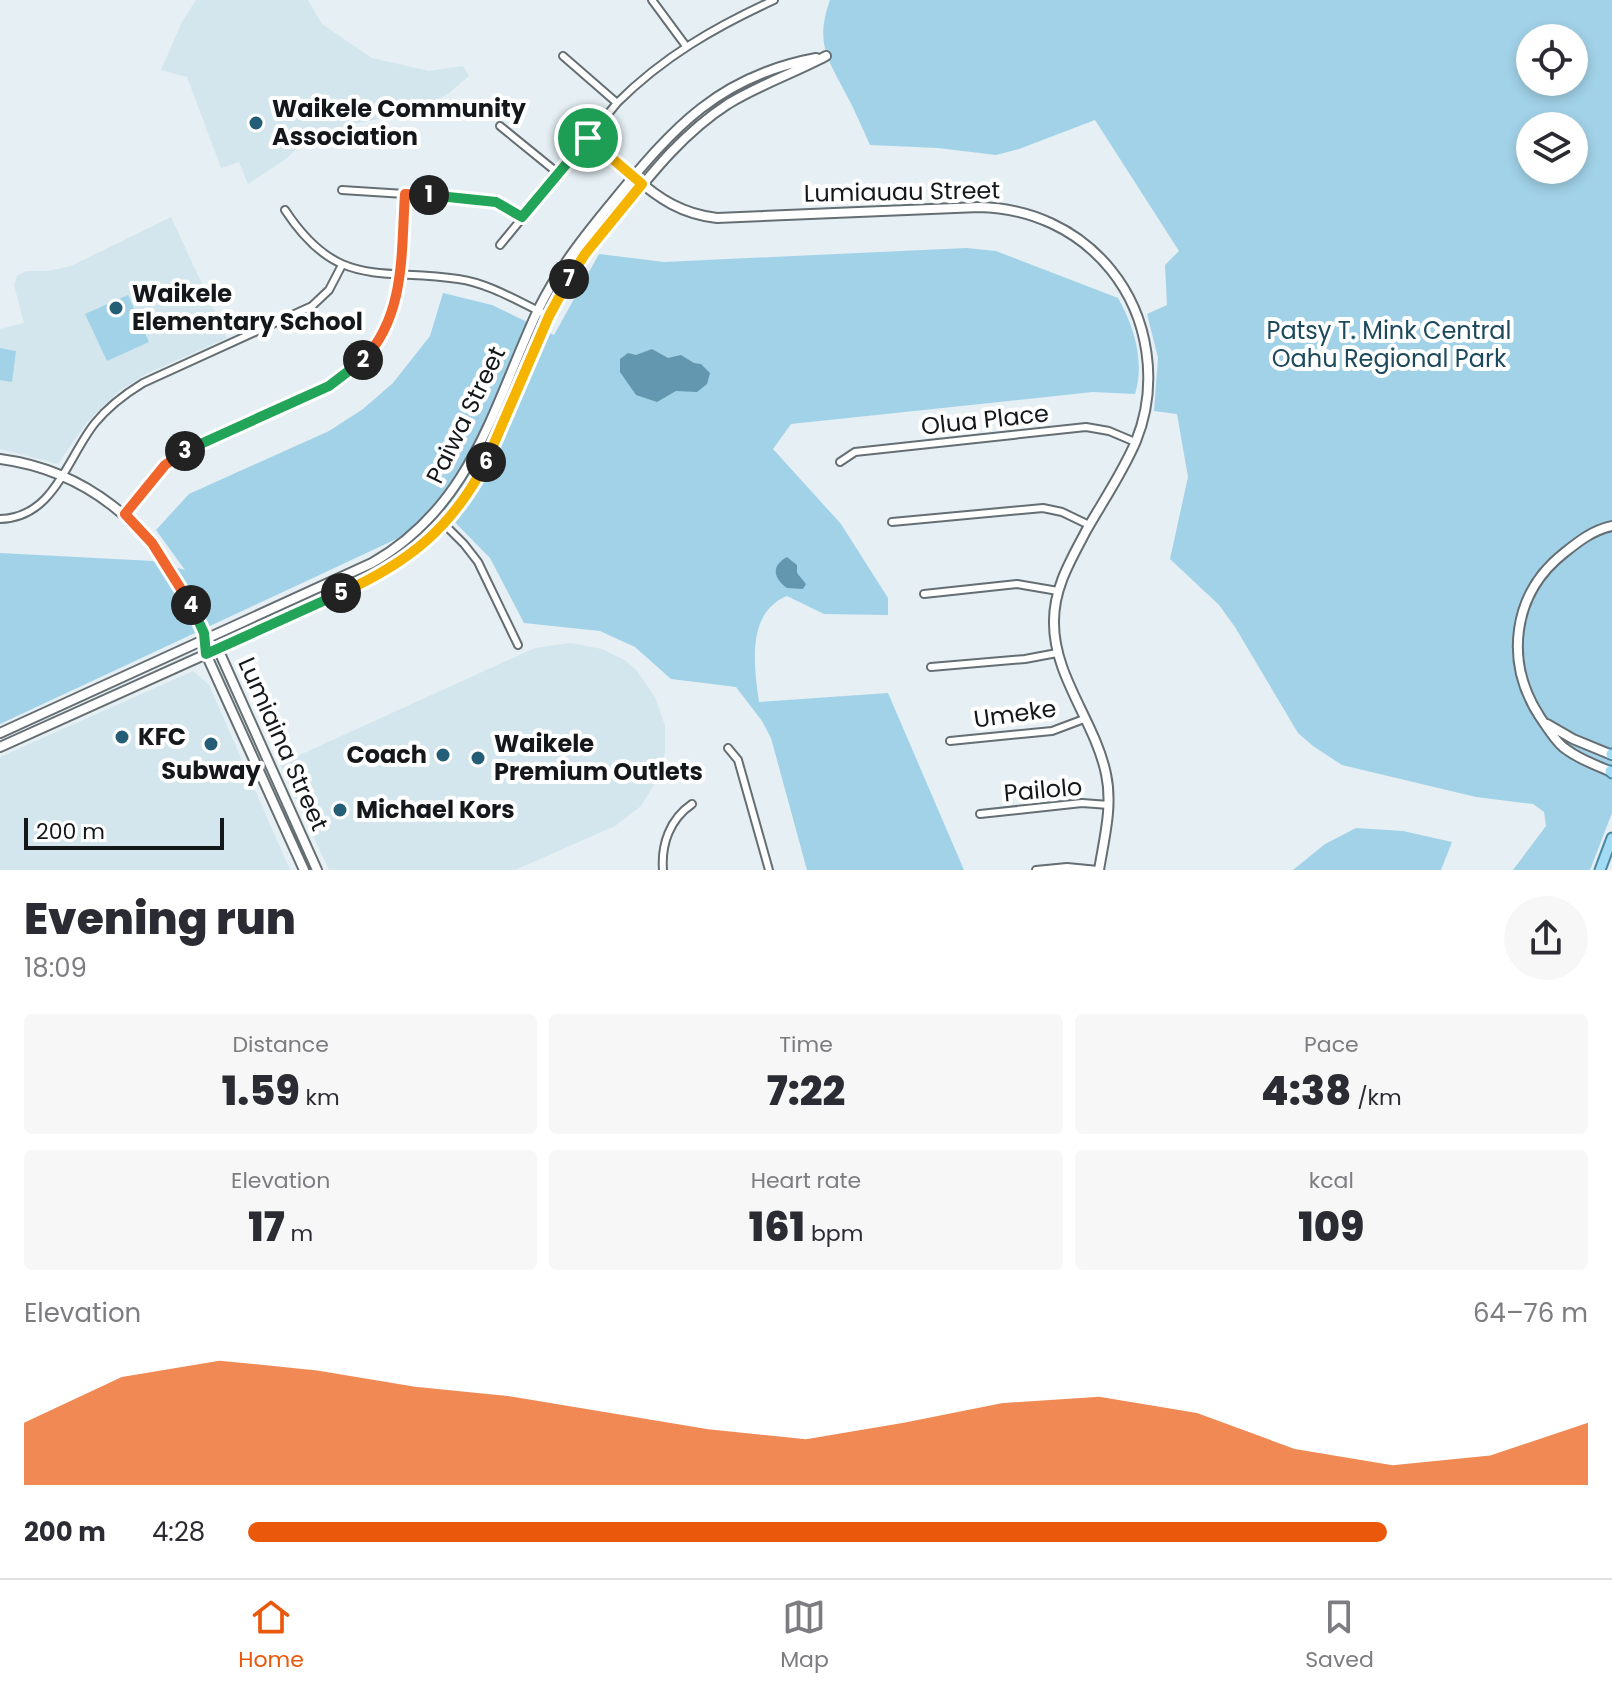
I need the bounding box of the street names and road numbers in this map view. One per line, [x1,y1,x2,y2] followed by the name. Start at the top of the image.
[804,173,1000,210] street label: Lumiauau Street
[418,341,513,489] street label: Paiwa Street
[919,396,1050,443] street label: Olua Place
[230,652,337,836] street label: Lumiaina Street
[972,691,1058,736] street label: Umeke
[1002,770,1084,809] street label: Pailolo

